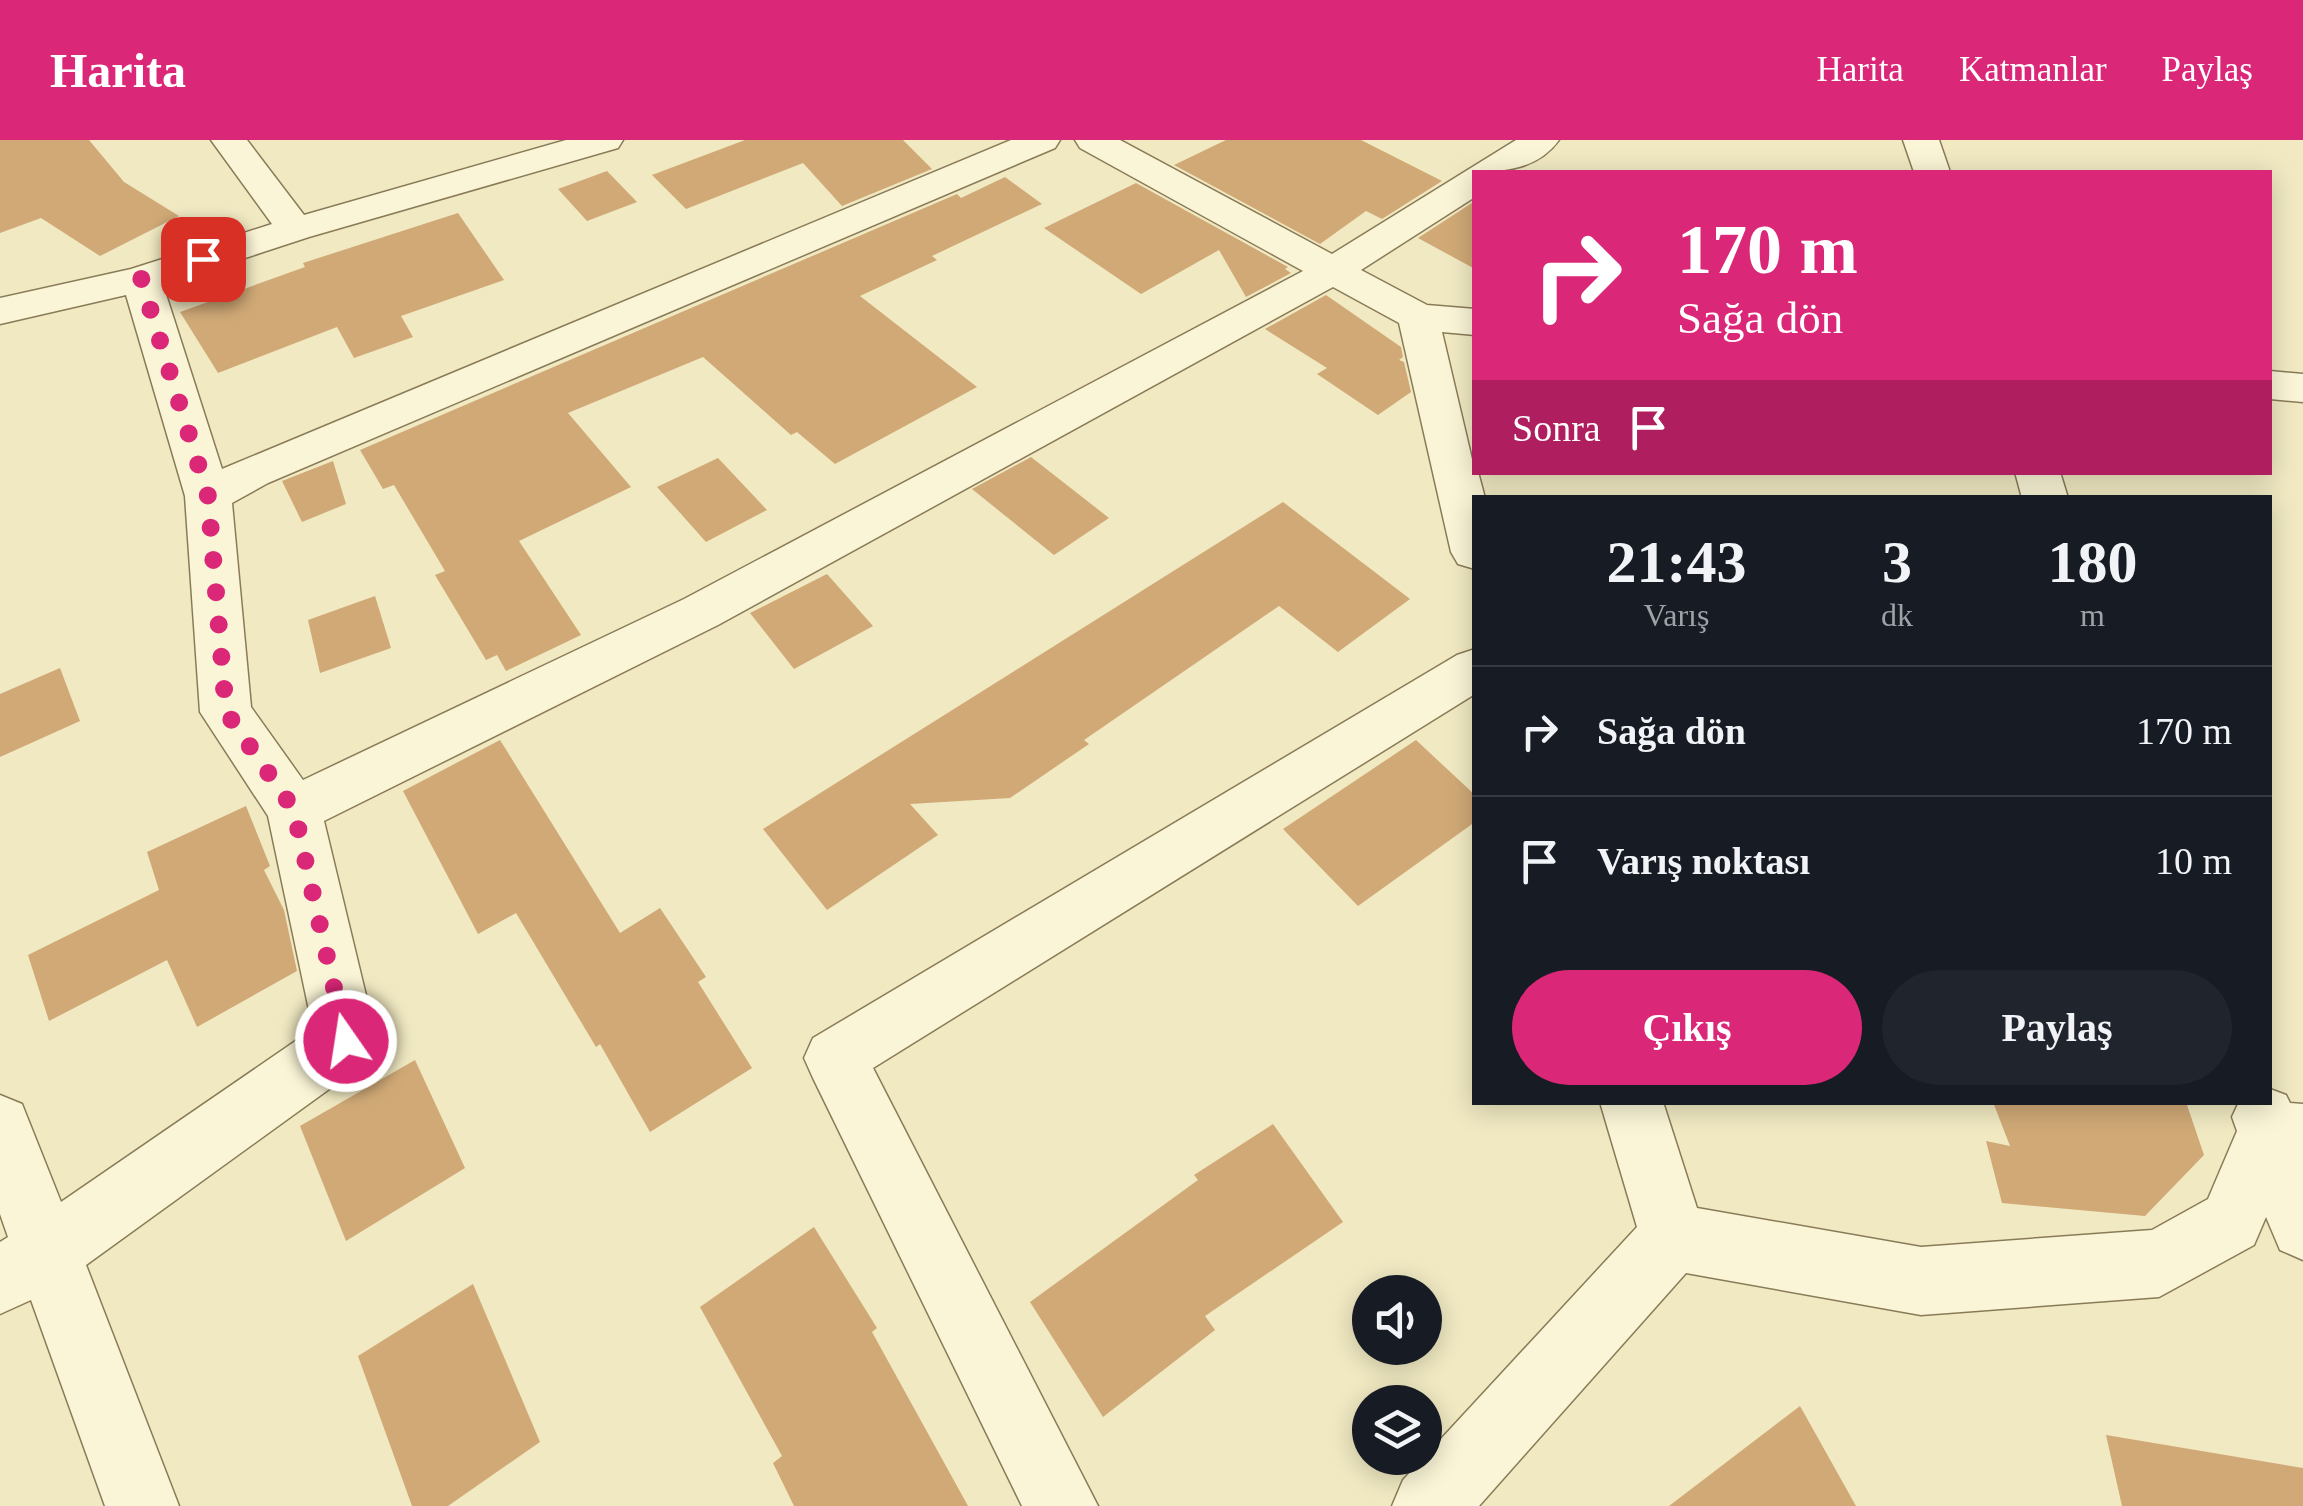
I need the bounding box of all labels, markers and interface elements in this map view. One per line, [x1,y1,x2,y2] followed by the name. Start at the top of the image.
[50,44,186,97] text: Harita
[1816,50,1904,89] text: Harita
[1959,50,2107,89] text: Katmanlar
[2162,50,2253,89] text: Paylaş
[1512,210,1642,340] icon: right
[1677,211,1858,288] text: 170 m
[161,217,246,302] pin
[176,232,231,287] icon: arrive
[1677,293,1843,343] text: Sağa dön
[1621,400,1676,455] icon: arrive
[1512,407,1601,449] text: Sonra
[1607,529,1746,595] text: 21:43
[1882,529,1912,595] text: 3
[2047,529,2137,595] text: 180
[1644,597,1709,633] text: Varış
[1881,597,1913,633] text: dk
[2080,597,2105,633] text: m
[1512,704,1567,759] icon: right
[1597,710,1746,752] text: Sağa dön
[2136,710,2232,752] text: 170 m
[1512,834,1567,889] icon: arrive
[1597,840,1810,882] text: Varış noktası
[2155,840,2232,882] text: 10 m
[1512,970,1862,1085] button: Çıkış
[1882,970,2232,1085] button: Paylaş
[294,989,398,1093] position arrow
[1352,1275,1442,1475] map controls
[1352,1275,1442,1365] button: sound
[1352,1385,1442,1475] button: layers

